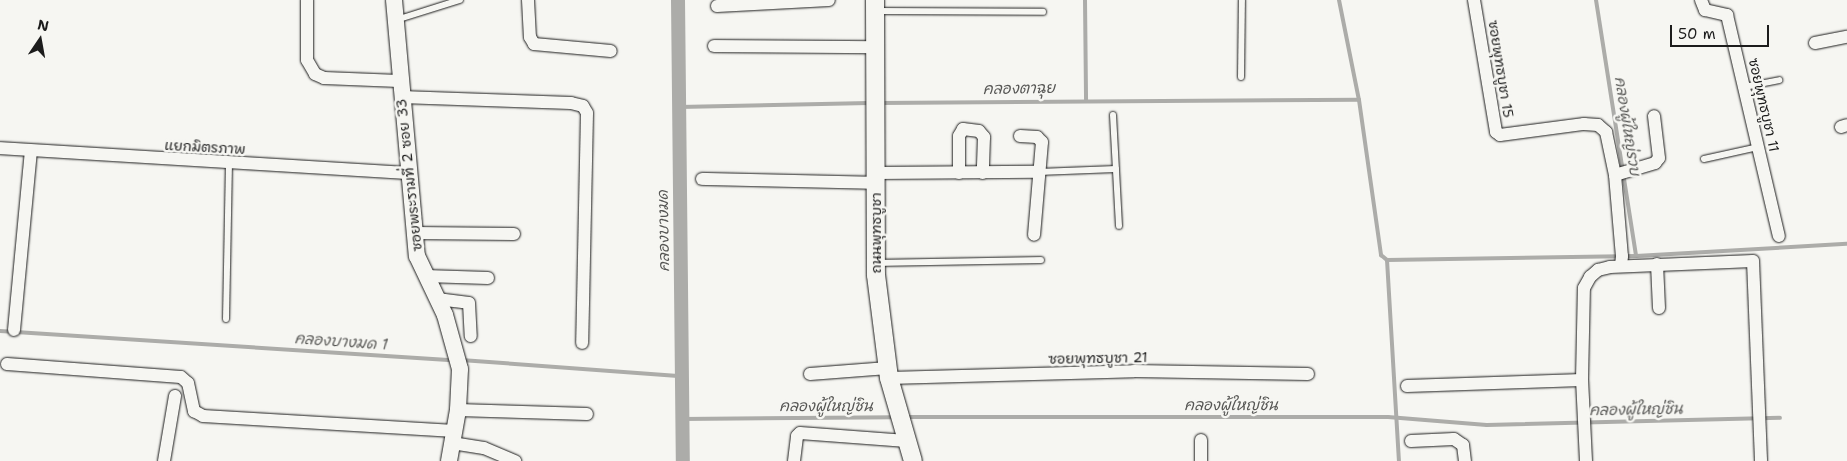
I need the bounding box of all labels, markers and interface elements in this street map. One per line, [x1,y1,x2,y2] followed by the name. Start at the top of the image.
[15,15,65,65] north arrow
[36,15,50,35] text: N
[1672,15,1771,47] scale bar
[1485,19,1517,119] street label: ซอยพุทธบูชา 15
[1678,24,1716,44] text: 50 m
[1745,56,1783,154] street label: ซอยพุทธบูชา 11
[1610,75,1644,177] water label: คลองผู้ใหญ่รวบ
[983,79,1055,99] water label: คลองตาฉุย
[393,98,425,252] street label: ซอยพระรามที่ 2 ซอย 33
[164,136,246,158] street label: แยกมิตรภาพ
[654,190,674,272] water label: คลองบางมด
[868,193,884,273] street label: ถนนพุทธบูชา
[294,330,388,354] water label: คลองบางมด 1
[1048,349,1148,367] street label: ซอยพุทธบูชา 21
[1184,397,1278,415] water label: คลองผู้ใหญ่ชิน
[779,398,873,416] water label: คลองผู้ใหญ่ชิน
[1589,400,1683,420] water label: คลองผู้ใหญ่ชิน

